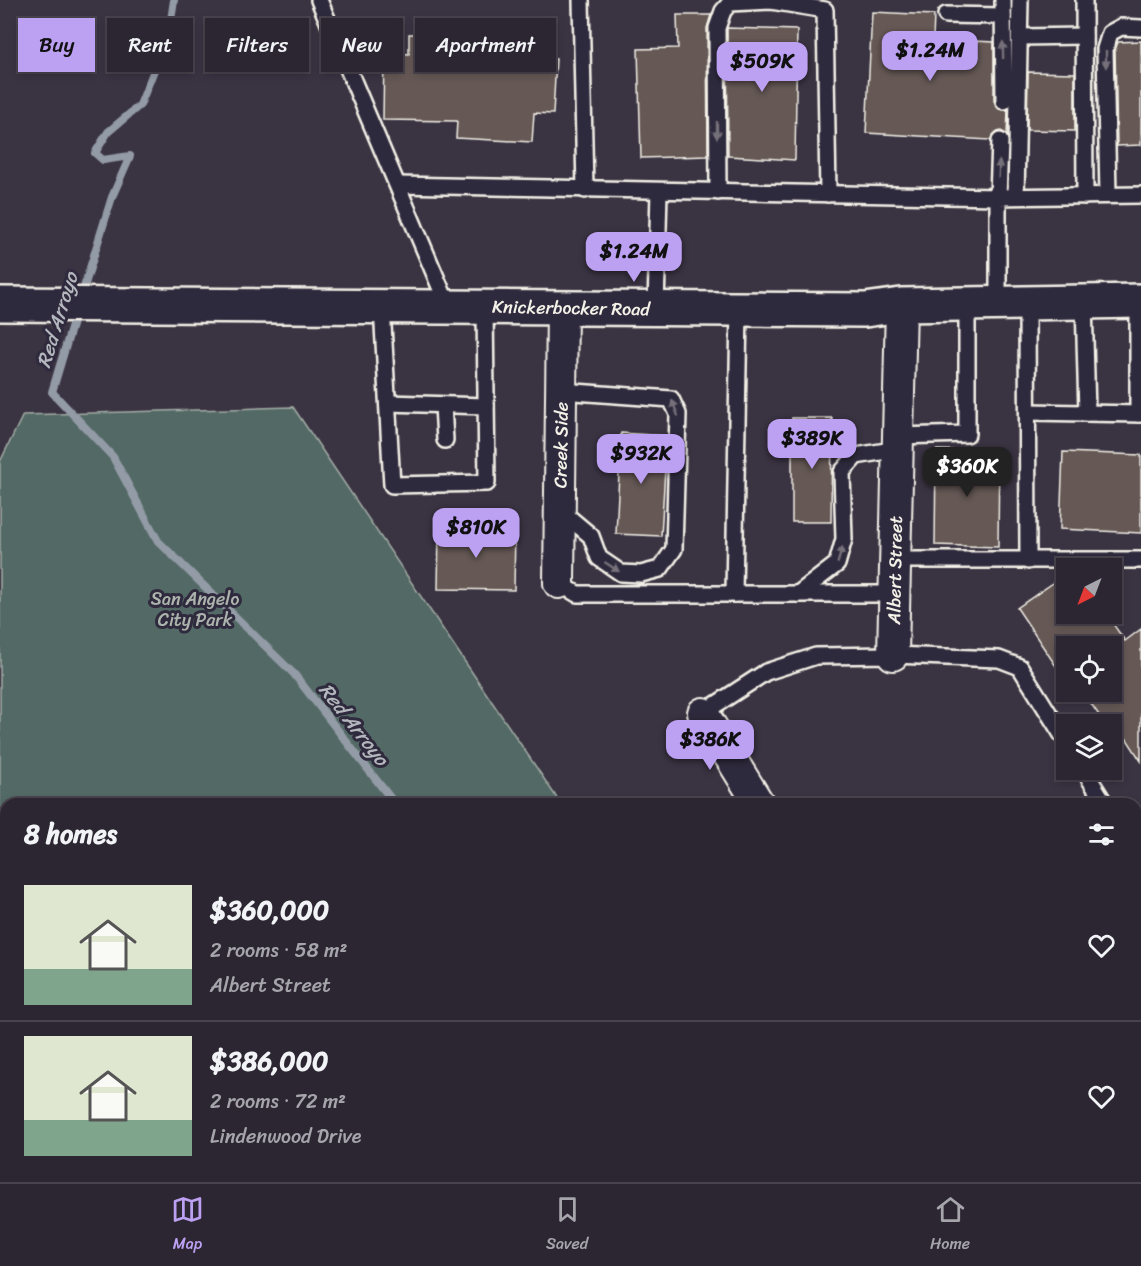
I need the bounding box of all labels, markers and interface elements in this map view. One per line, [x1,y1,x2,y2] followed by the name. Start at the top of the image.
[18,18,95,72] chip: Buy
[107,18,193,72] chip: Rent
[205,18,309,72] chip: Filters
[321,18,403,72] chip: New
[415,18,556,72] chip: Apartment
[881,31,979,82] pin: $1.24M
[896,33,964,68] text: $1.24M
[999,41,1008,60] one-way arrow
[720,42,804,93] pin: $509K
[731,44,793,79] text: $509K
[1101,49,1111,68] one-way arrow
[713,121,722,140] one-way arrow
[994,159,1003,178] one-way arrow
[585,232,683,283] pin: $1.24M
[600,234,668,269] text: $1.24M
[26,267,89,372] water label: Red Arroyo
[492,291,652,325] street label: Knickerbocker Road
[669,399,679,417] one-way arrow
[544,402,578,488] street label: Creek Side
[770,419,854,470] pin: $389K
[782,421,842,456] text: $389K
[599,434,683,485] pin: $932K
[611,436,671,471] text: $932K
[925,447,1009,498] pin: $360K
[937,449,997,484] text: $360K
[434,508,518,559] pin: $810K
[447,510,505,545] text: $810K
[878,515,912,626] street label: Albert Street
[835,546,845,564] one-way arrow
[1056,558,1122,624] north arrow
[1056,558,1122,780] map controls
[604,561,620,572] one-way arrow
[151,583,239,636] park label: San Angelo City Park
[1056,636,1122,702] button: locate
[310,675,398,775] water label: Red Arroyo
[1056,714,1122,780] button: layers
[668,720,752,771] pin: $386K
[680,722,740,757] text: $386K
[24,811,117,857] text: 8 homes
[1085,818,1118,851] icon: filters
[210,887,329,933] text: $360,000
[72,909,144,981] icon: home
[1085,929,1118,962] icon: heart
[210,933,347,968] text: 2 rooms · 58 m²
[210,968,331,1003] text: Albert Street
[210,1038,329,1084] text: $386,000
[72,1060,144,1132] icon: home
[1085,1080,1118,1113] icon: heart
[210,1084,346,1119] text: 2 rooms · 72 m²
[210,1119,361,1154] text: Lindenwood Drive
[171,1193,204,1258] tab: Map
[546,1193,588,1258] tab: Saved
[930,1193,970,1258] tab: Home

